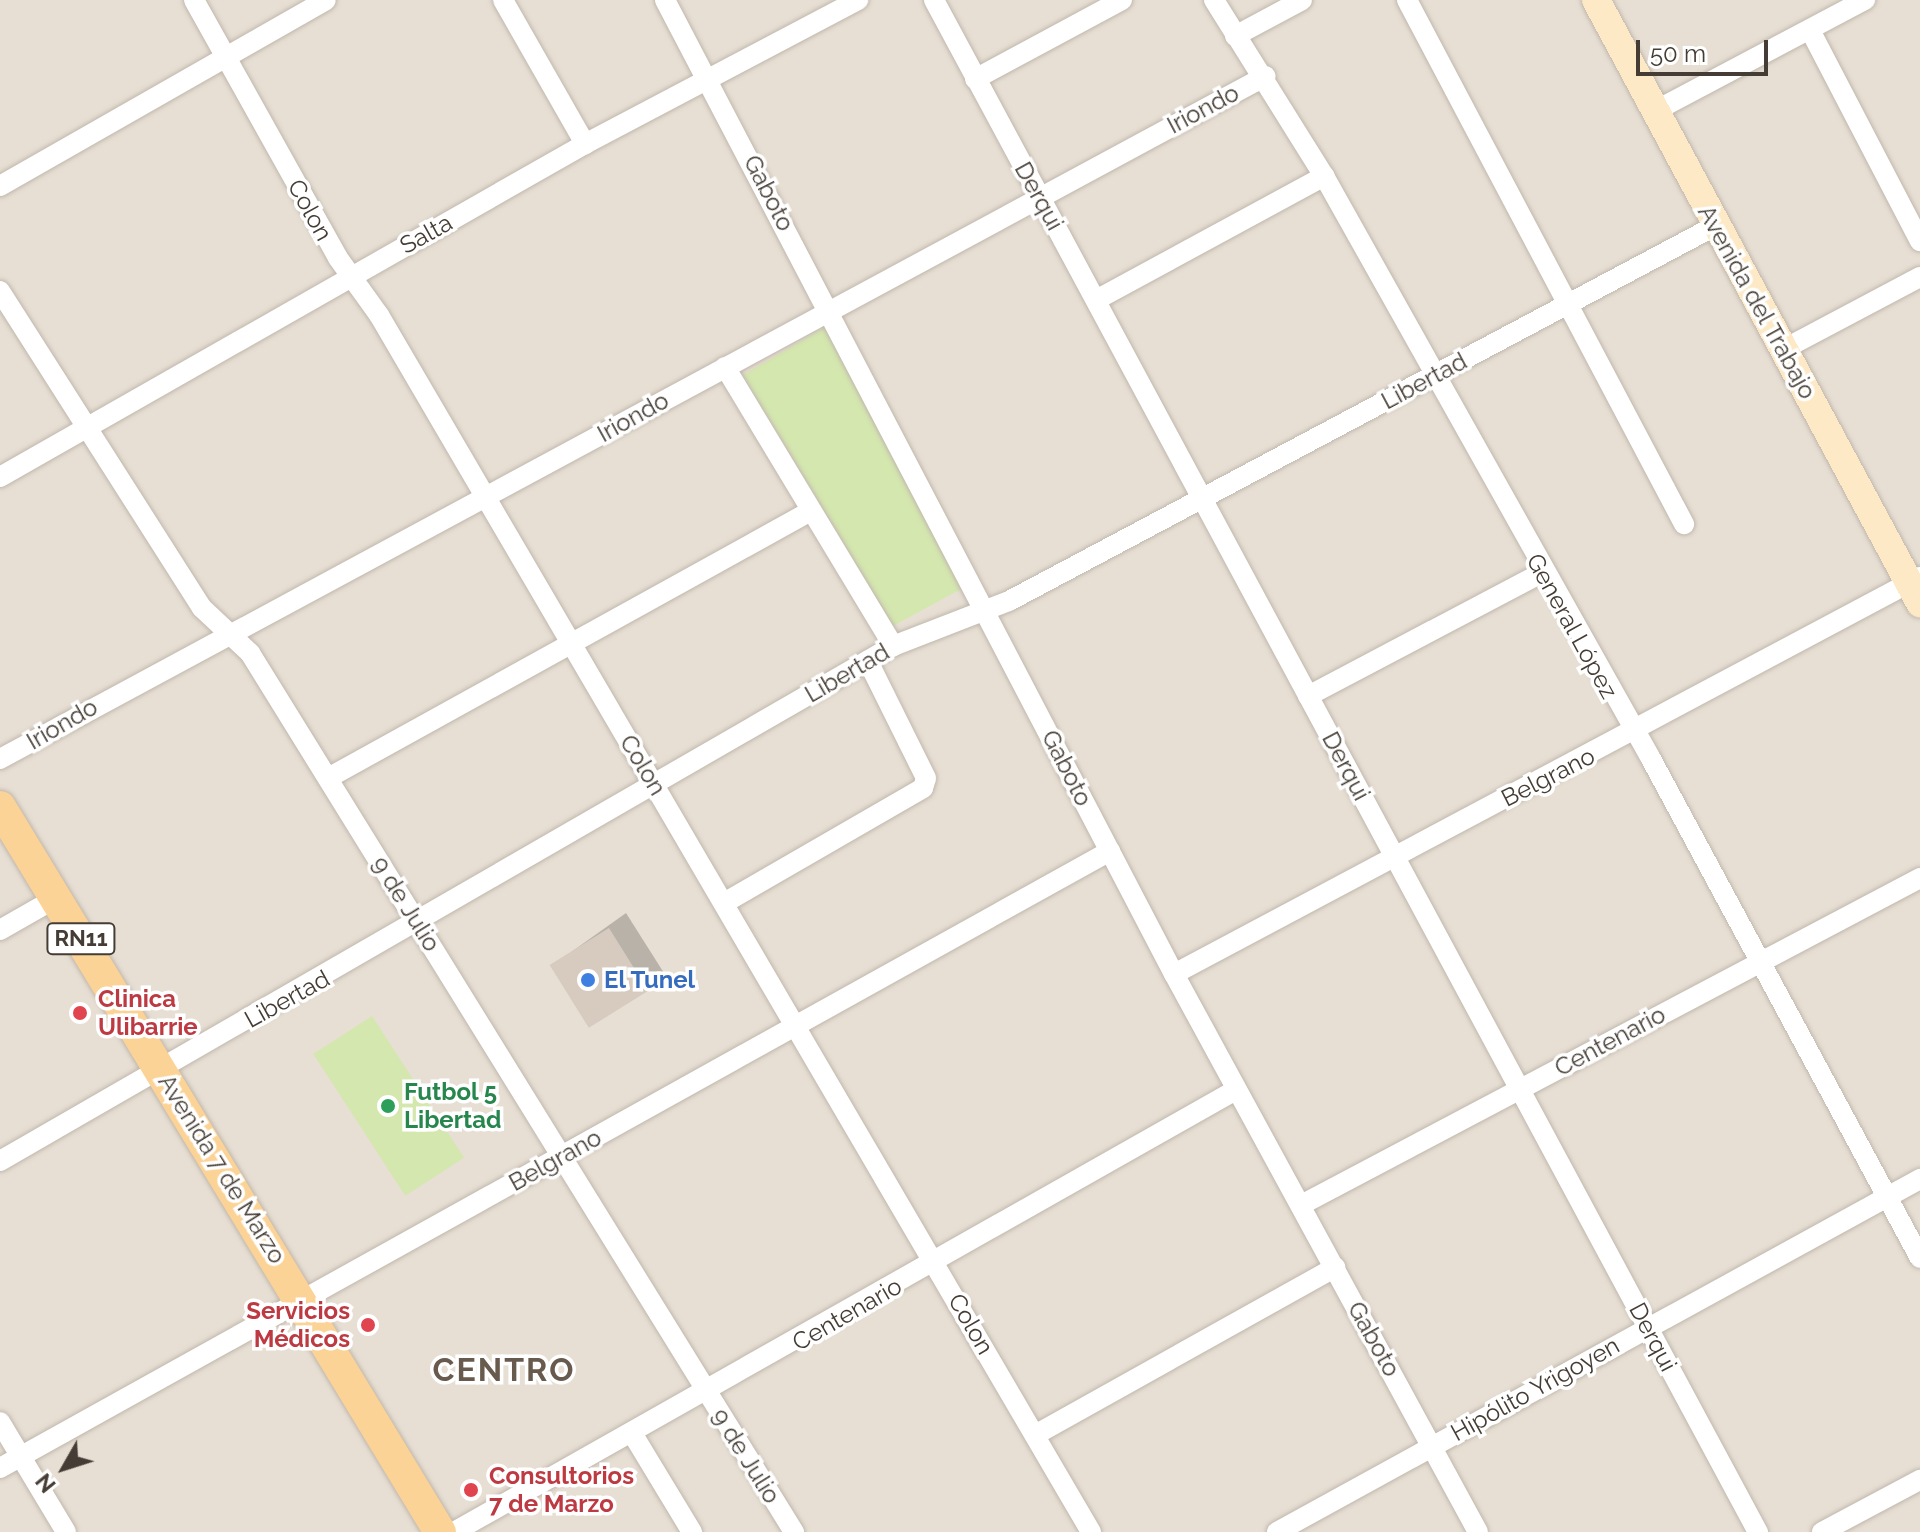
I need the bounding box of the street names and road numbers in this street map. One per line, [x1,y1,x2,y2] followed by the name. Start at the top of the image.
[1162,78,1244,140] street label: Iriondo
[738,150,800,236] street label: Gaboto
[1009,157,1069,235] street label: Derqui
[282,174,338,246] street label: Colon
[1691,200,1823,404] street label: Avenida del Trabajo
[395,208,457,260] street label: Salta
[1376,347,1472,415] street label: Libertad
[592,386,674,448] street label: Iriondo
[1520,548,1624,704] street label: General López
[800,637,894,709] street label: Libertad
[21,692,103,756] street label: Iriondo
[1036,725,1098,811] street label: Gaboto
[1316,727,1376,805] street label: Derqui
[614,729,672,801] street label: Colon
[1496,741,1600,813] street label: Belgrano
[365,851,447,957] street label: 9 de Julio
[45,921,117,957] road number: RN11
[240,964,334,1034] street label: Libertad
[1550,1000,1670,1082] street label: Centenario
[152,1069,292,1269] street label: Avenida 7 de Marzo
[504,1123,606,1197] street label: Belgrano
[787,1271,907,1357] street label: Centenario
[942,1288,1000,1360] street label: Colon
[1342,1296,1406,1382] street label: Gaboto
[1623,1298,1683,1376] street label: Derqui
[1445,1331,1625,1447] street label: Hipólito Yrigoyen
[705,1403,787,1509] street label: 9 de Julio

